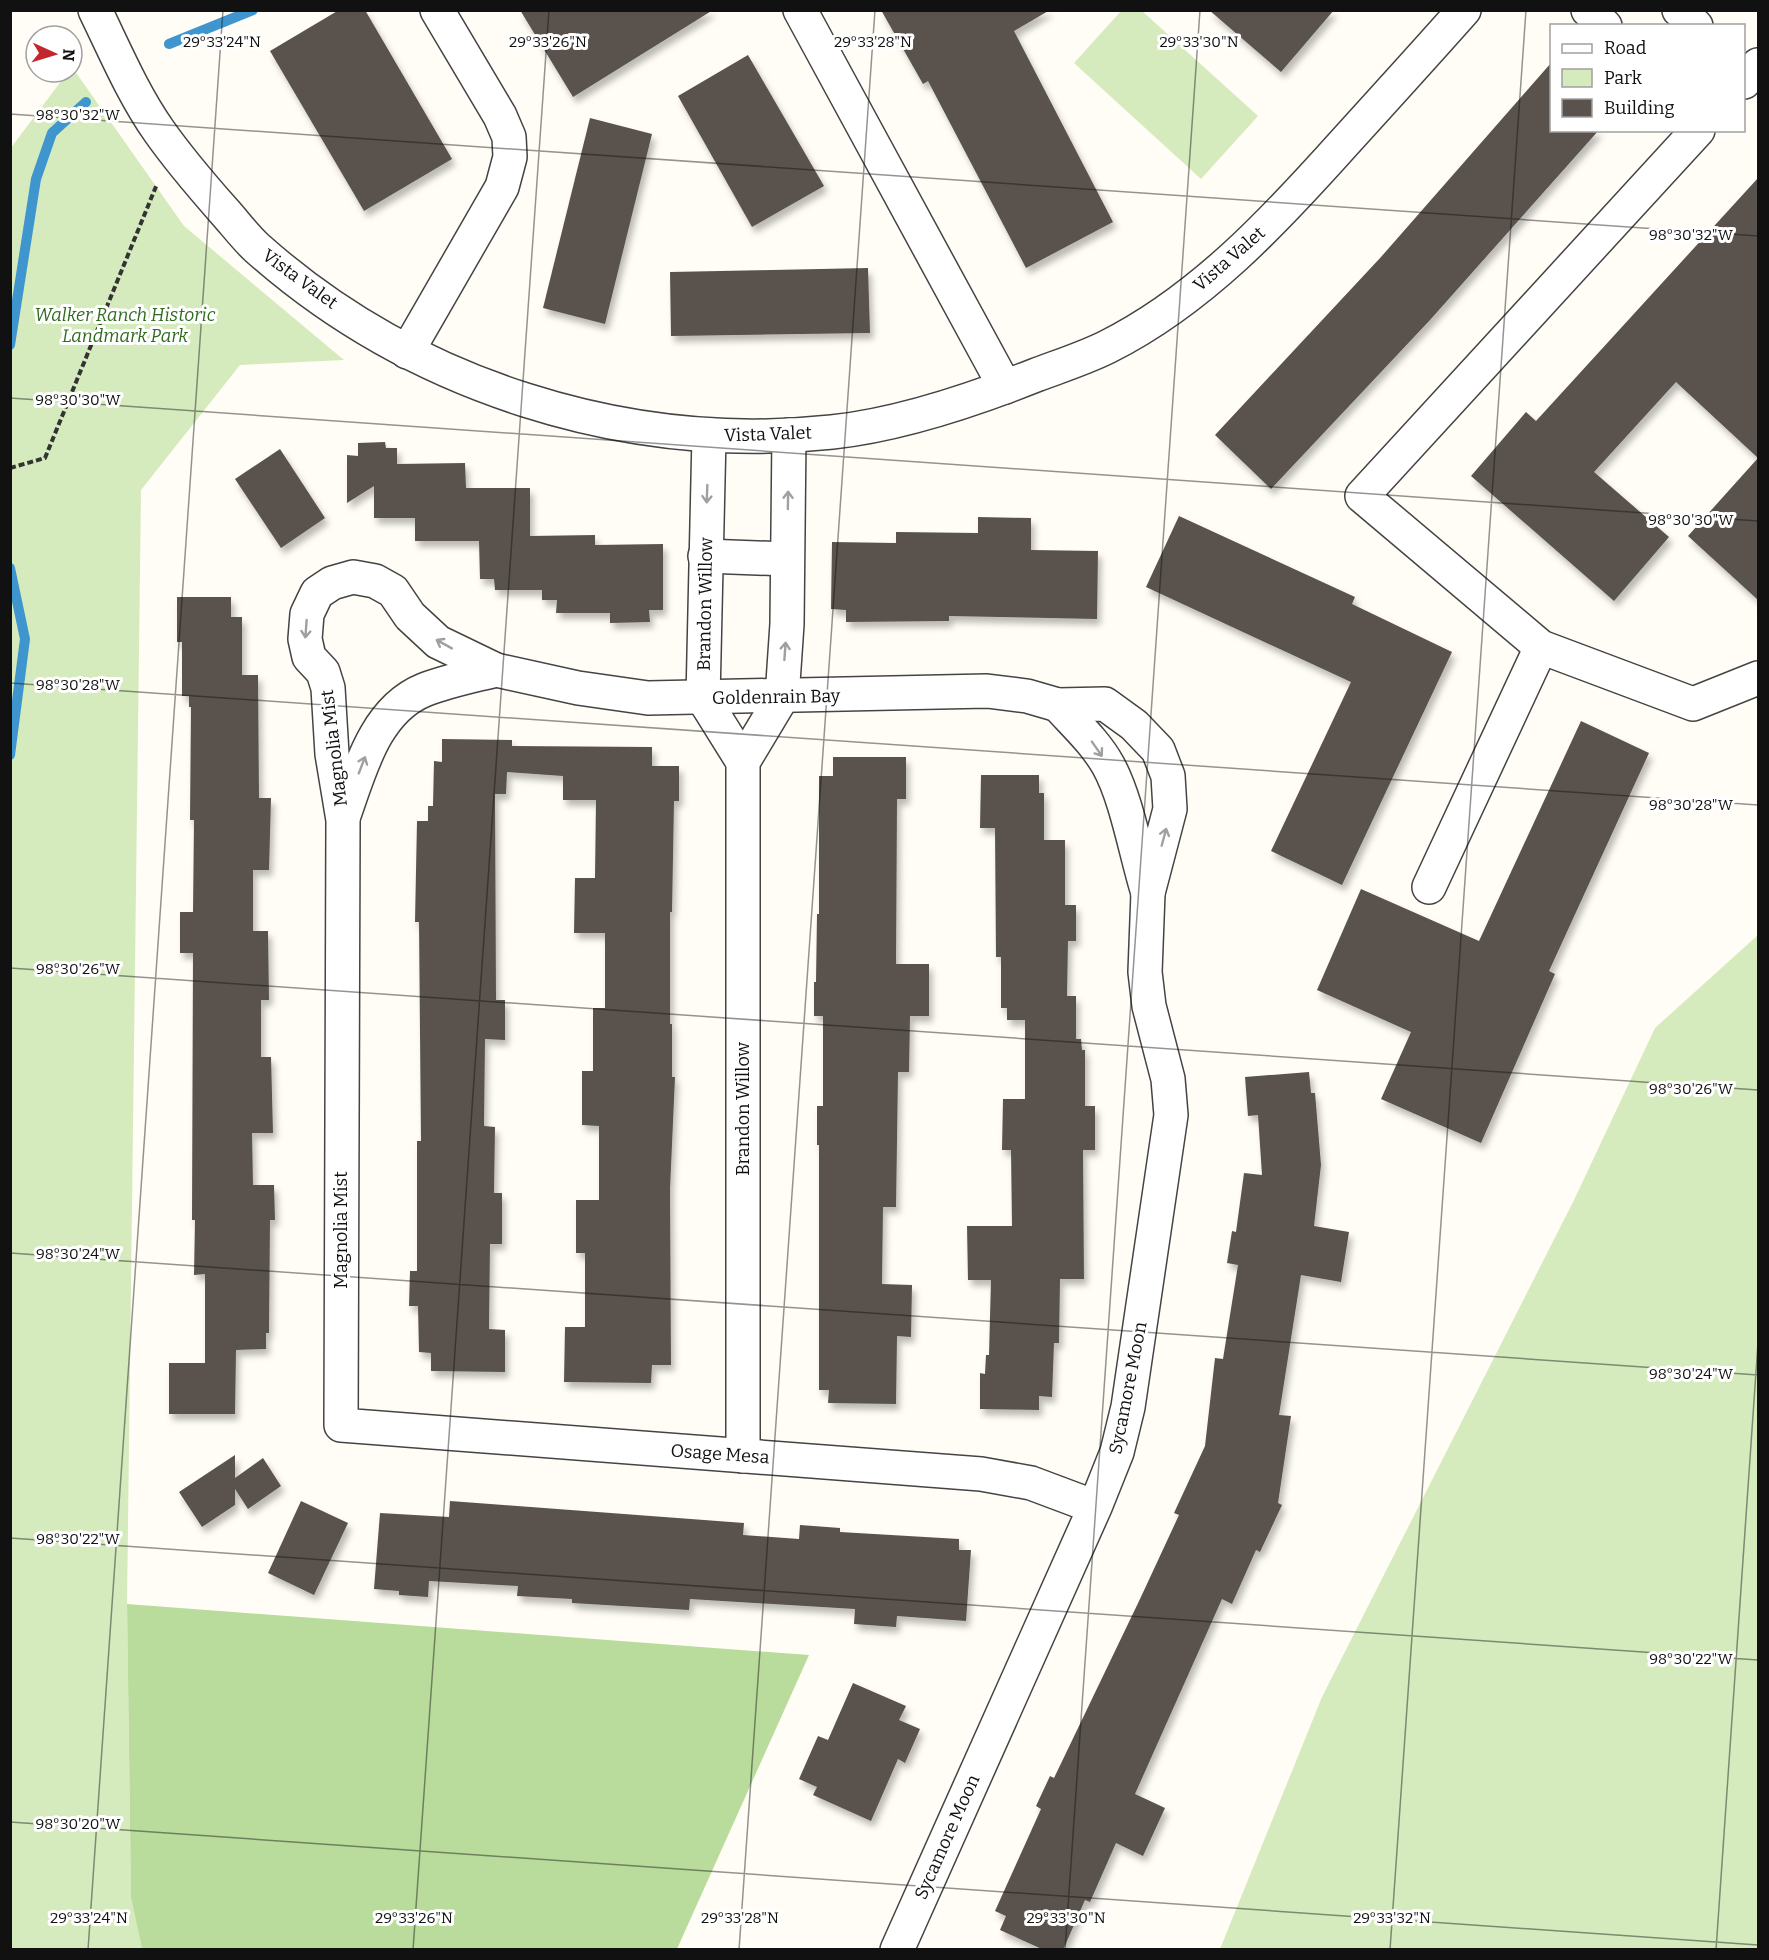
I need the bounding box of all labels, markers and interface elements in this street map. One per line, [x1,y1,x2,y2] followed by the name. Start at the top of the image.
[24,24,84,84] north arrow
[1550,24,1745,132] legend
[183,33,261,51] text: 29°33'24"N
[509,33,587,51] text: 29°33'26"N
[834,33,912,51] text: 29°33'28"N
[1159,33,1239,51] text: 29°33'30"N
[1604,37,1647,59] text: Road
[59,48,78,62] text: N
[1604,67,1643,89] text: Park
[1604,97,1675,119] text: Building
[36,106,121,124] text: 98°30'32"W
[1189,222,1270,296] street label: Vista Valet
[1649,226,1734,244] text: 98°30'32"W
[258,244,342,314] street label: Vista Valet
[35,304,216,347] park label: Walker Ranch Historic Landmark Park
[35,391,121,409] text: 98°30'30"W
[724,421,813,447] street label: Vista Valet
[702,484,713,504] one-way arrow
[782,491,794,511] one-way arrow
[1648,511,1734,529] text: 98°30'30"W
[693,536,717,671] street label: Brandon Willow
[301,618,312,638] one-way arrow
[436,638,453,650] one-way arrow
[780,642,791,661] one-way arrow
[36,676,121,694] text: 98°30'28"W
[712,685,841,709] street label: Goldenrain Bay
[316,688,352,808] street label: Magnolia Mist
[1091,740,1103,756] one-way arrow
[358,756,369,774] one-way arrow
[1649,796,1734,814] text: 98°30'28"W
[1159,827,1170,846] one-way arrow
[36,960,121,978] text: 98°30'26"W
[732,1042,754,1176] street label: Brandon Willow
[1649,1080,1734,1098] text: 98°30'26"W
[330,1171,352,1289] street label: Magnolia Mist
[36,1245,121,1263] text: 98°30'24"W
[1104,1319,1152,1456] street label: Sycamore Moon
[1649,1365,1734,1383] text: 98°30'24"W
[670,1440,770,1468] street label: Osage Mesa
[36,1530,120,1548] text: 98°30'22"W
[1649,1650,1733,1668] text: 98°30'22"W
[910,1771,985,1903] street label: Sycamore Moon
[35,1815,121,1833] text: 98°30'20"W
[50,1909,128,1927] text: 29°33'24"N
[375,1909,453,1927] text: 29°33'26"N
[701,1909,779,1927] text: 29°33'28"N
[1026,1909,1106,1927] text: 29°33'30"N
[1353,1909,1431,1927] text: 29°33'32"N

